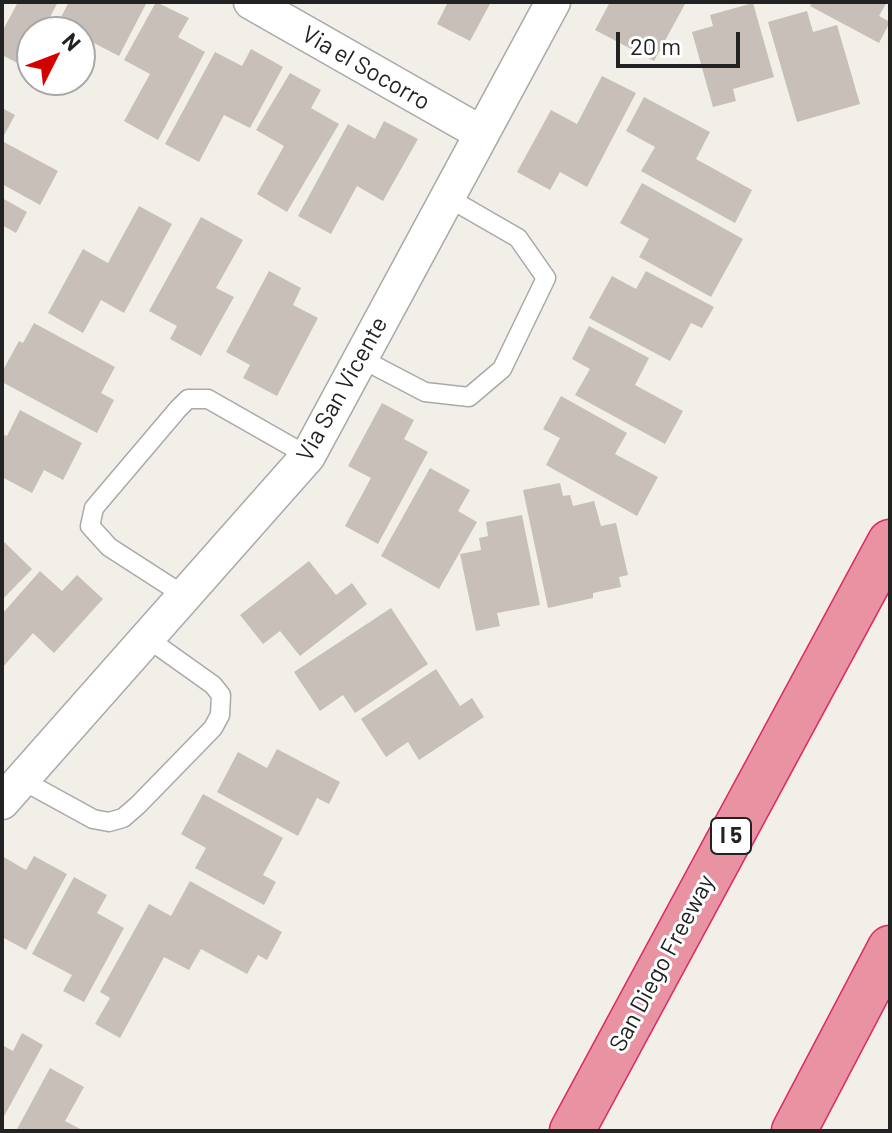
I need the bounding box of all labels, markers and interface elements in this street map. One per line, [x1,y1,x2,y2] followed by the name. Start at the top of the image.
[16,16,96,96] north arrow
[620,16,744,66] scale bar
[297,20,435,116] street label: Via el Socorro
[58,27,87,55] text: N
[630,31,681,60] text: 20 m
[290,312,394,466] street label: Via San Vicente
[711,818,751,854] road number: I 5
[603,870,721,1056] street label: San Diego Freeway

